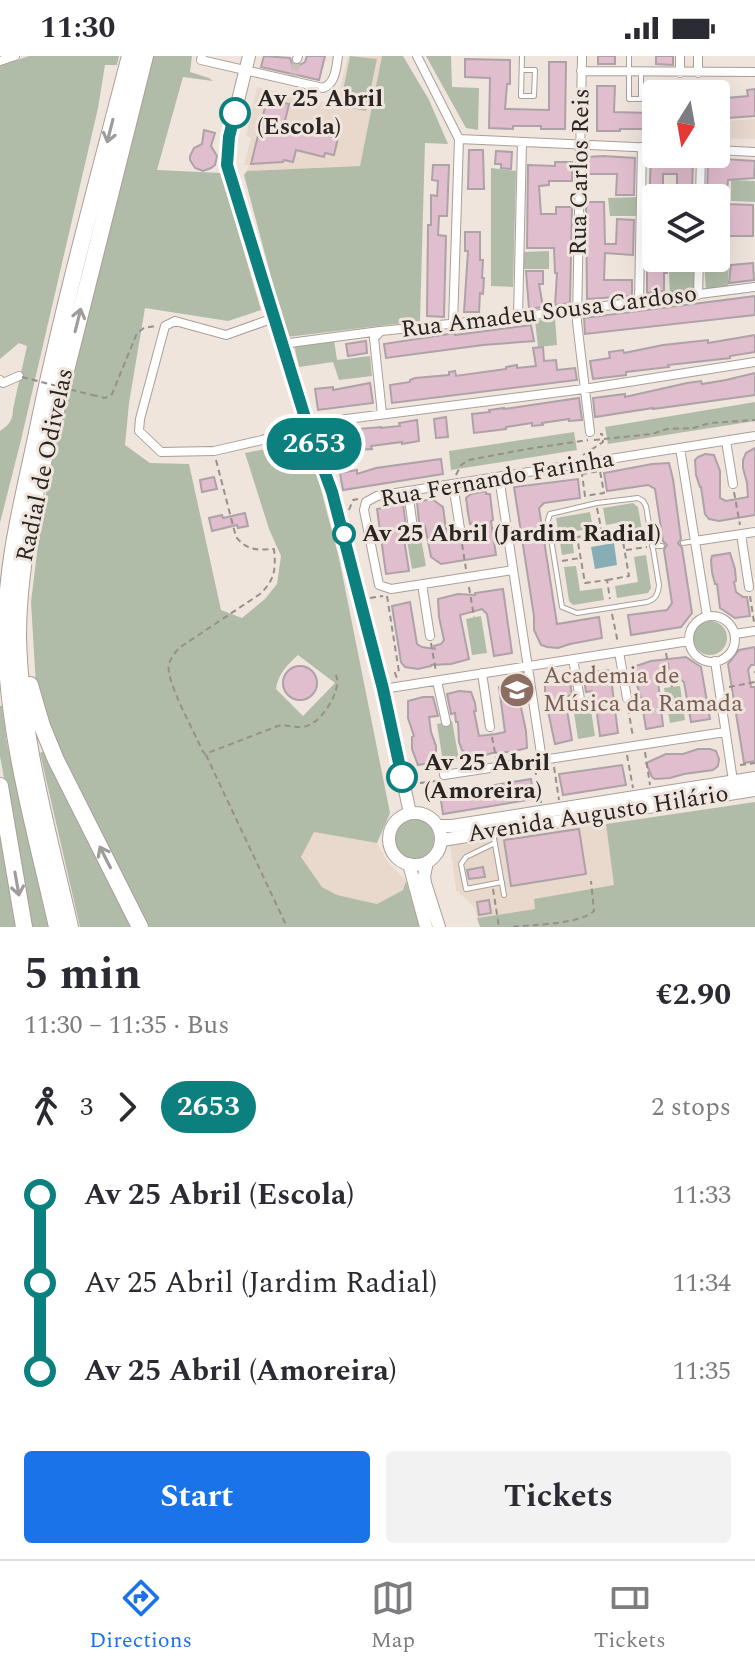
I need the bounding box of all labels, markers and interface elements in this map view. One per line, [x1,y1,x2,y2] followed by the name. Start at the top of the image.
[40,5,115,51] text: 11:30
[642,80,730,168] north arrow
[642,80,730,272] map controls
[257,81,383,145] place label: Av 25 Abril (Escola)
[561,88,599,256] street label: Rua Carlos Reis
[220,98,250,128] marker: Av 25 Abril (Escola)
[102,118,117,144] one-way arrow
[642,184,730,272] button: layers
[399,276,699,348] street label: Rua Amadeu Sousa Cardoso
[71,307,86,333] one-way arrow
[7,365,83,565] street label: Radial de Odivelas
[258,418,370,470] line badge: 2653
[283,422,345,465] text: 2653
[377,441,617,517] street label: Rua Fernando Farinha
[362,516,661,552] place label: Av 25 Abril (Jardim Radial)
[333,523,355,545] marker: Av 25 Abril (Jardim Radial)
[543,658,743,722] place label: Academia de Música da Ramada
[498,671,536,709] school or university icon: Academia de Música da Ramada
[424,745,550,809] place label: Av 25 Abril (Amoreira)
[387,762,417,792] marker: Av 25 Abril (Amoreira)
[465,776,731,852] street label: Avenida Augusto Hilário
[97,846,113,870] one-way arrow
[10,871,25,896] one-way arrow
[24,941,141,1008] text: 5 min
[656,972,731,1018] text: €2.90
[24,1005,229,1045] text: 11:30 – 11:35 · Bus
[24,1085,68,1129] icon: walk
[105,1085,149,1129] icon: forward
[177,1085,240,1128] text: 2653
[80,1087,93,1127] text: 3
[651,1087,731,1127] text: 2 stops
[84,1172,354,1218] text: Av 25 Abril (Escola)
[672,1175,731,1215] text: 11:33
[84,1260,437,1306] text: Av 25 Abril (Jardim Radial)
[672,1263,731,1303] text: 11:34
[84,1348,397,1394] text: Av 25 Abril (Amoreira)
[672,1351,731,1391] text: 11:35
[24,1451,370,1543] button: Start
[386,1451,731,1543] button: Tickets
[89,1576,192,1657] tab: Directions
[371,1576,415,1657] tab: Map
[594,1576,666,1657] tab: Tickets

